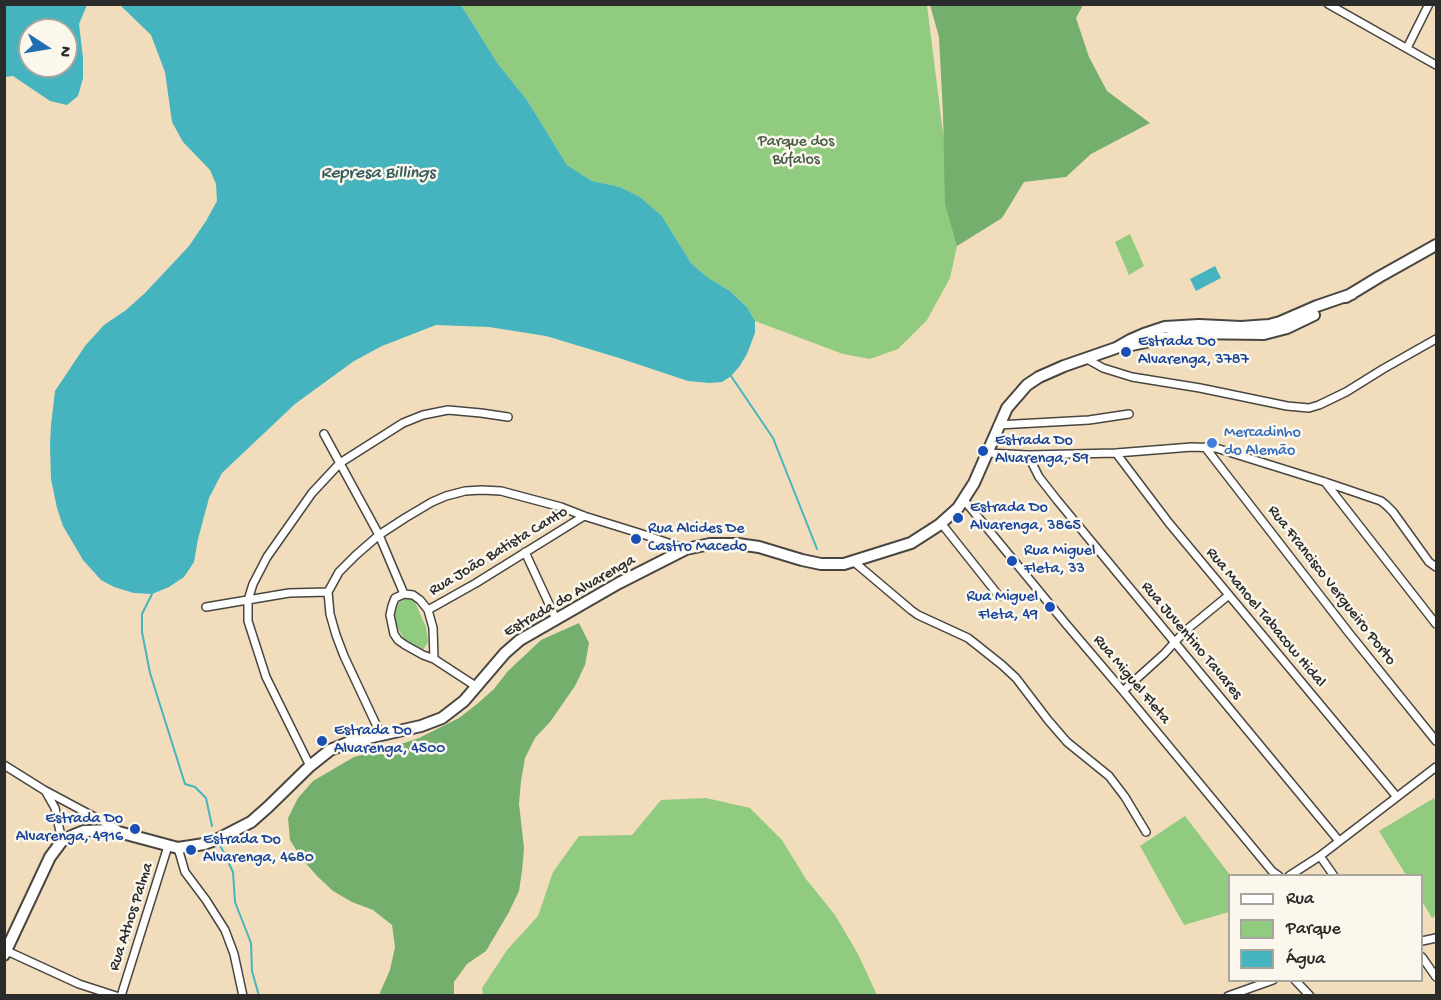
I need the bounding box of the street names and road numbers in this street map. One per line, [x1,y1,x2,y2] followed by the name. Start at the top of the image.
[1263,502,1399,670] street label: Rua Francisco Vergueiro Porto
[426,503,572,601] street label: Rua João Batista Canto
[1201,544,1329,692] street label: Rua Manoel Tabacow Hidal
[501,551,639,643] street label: Estrada do Alvarenga
[1136,578,1246,704] street label: Rua Juventino Tavares
[1088,631,1174,729] street label: Rua Miguel Fleta
[105,860,159,974] street label: Rua Athos Palma

